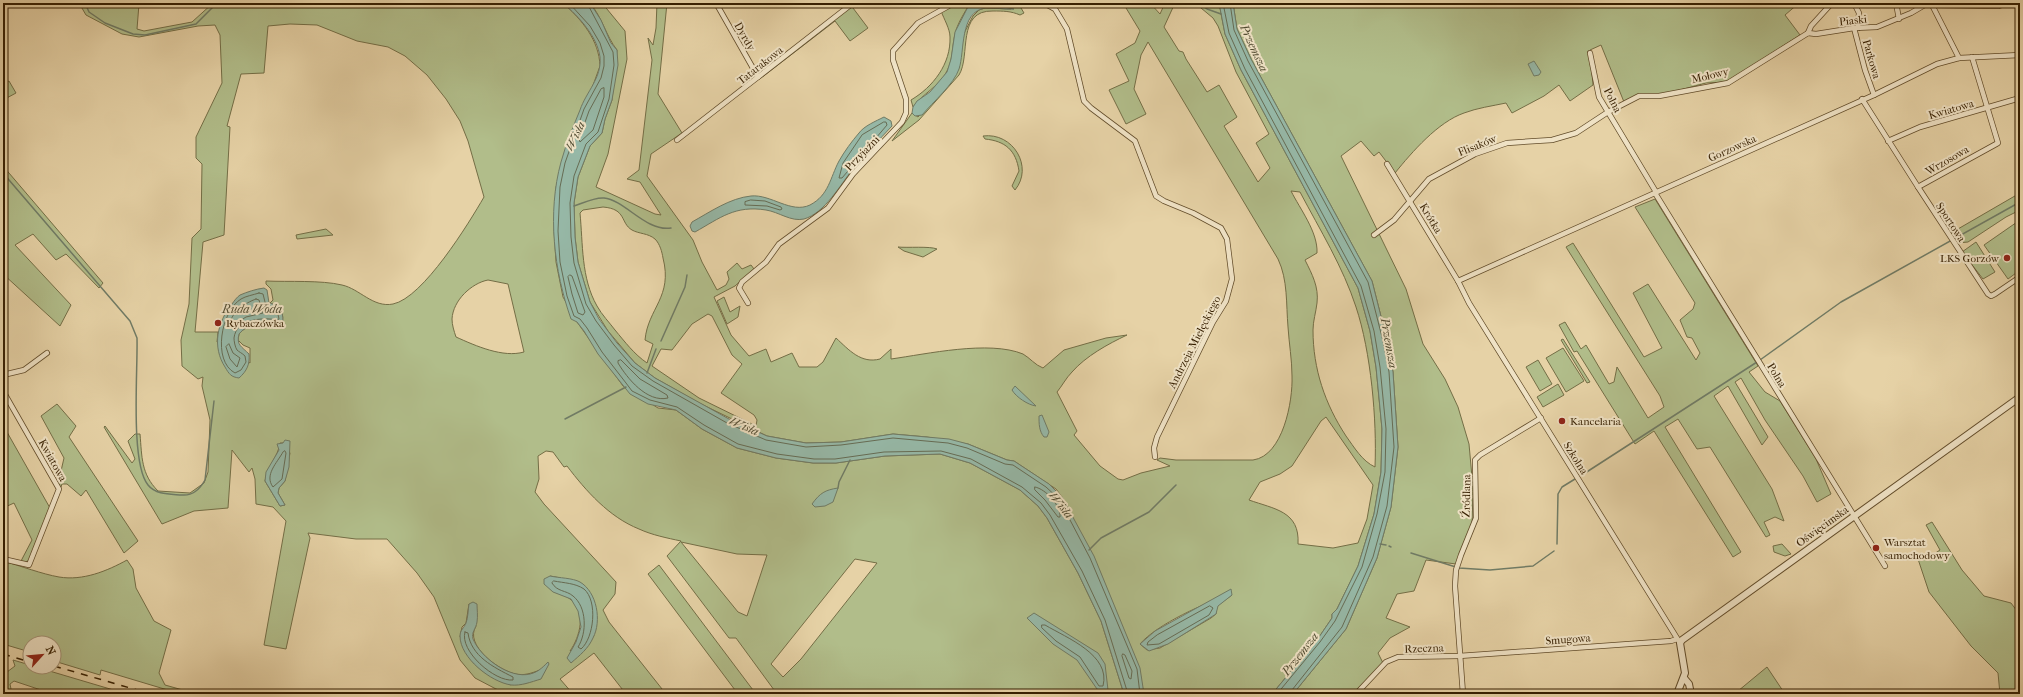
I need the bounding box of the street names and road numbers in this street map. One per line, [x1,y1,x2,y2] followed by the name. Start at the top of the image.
[1838,12,1868,28] street label: Piaski
[731,20,758,54] street label: Dyrdy
[1860,38,1884,81] street label: Parkowa
[735,43,786,87] street label: Tatarakowa
[1690,65,1731,86] street label: Mołowy
[1601,86,1625,116] street label: Polna
[1927,97,1976,122] street label: Kwiatowa
[842,132,883,174] street label: Przyjaźni
[1456,132,1499,159] street label: Flisaków
[1706,132,1759,165] street label: Gorzowska
[1922,142,1972,179] street label: Wrzosowa
[1933,200,1969,245] street label: Sportowa
[1417,201,1445,236] street label: Krótka
[1165,293,1224,392] street label: Andrzeja Mielęckiego
[1764,361,1789,391] street label: Polna
[36,437,70,484] street label: Kwiatowa
[1561,440,1591,478] street label: Szkolna
[1460,473,1473,518] street label: Źródlana
[1794,503,1852,550] street label: Oświęcimska
[1545,631,1592,648] street label: Smugowa
[1404,641,1445,656] street label: Rzeczna

